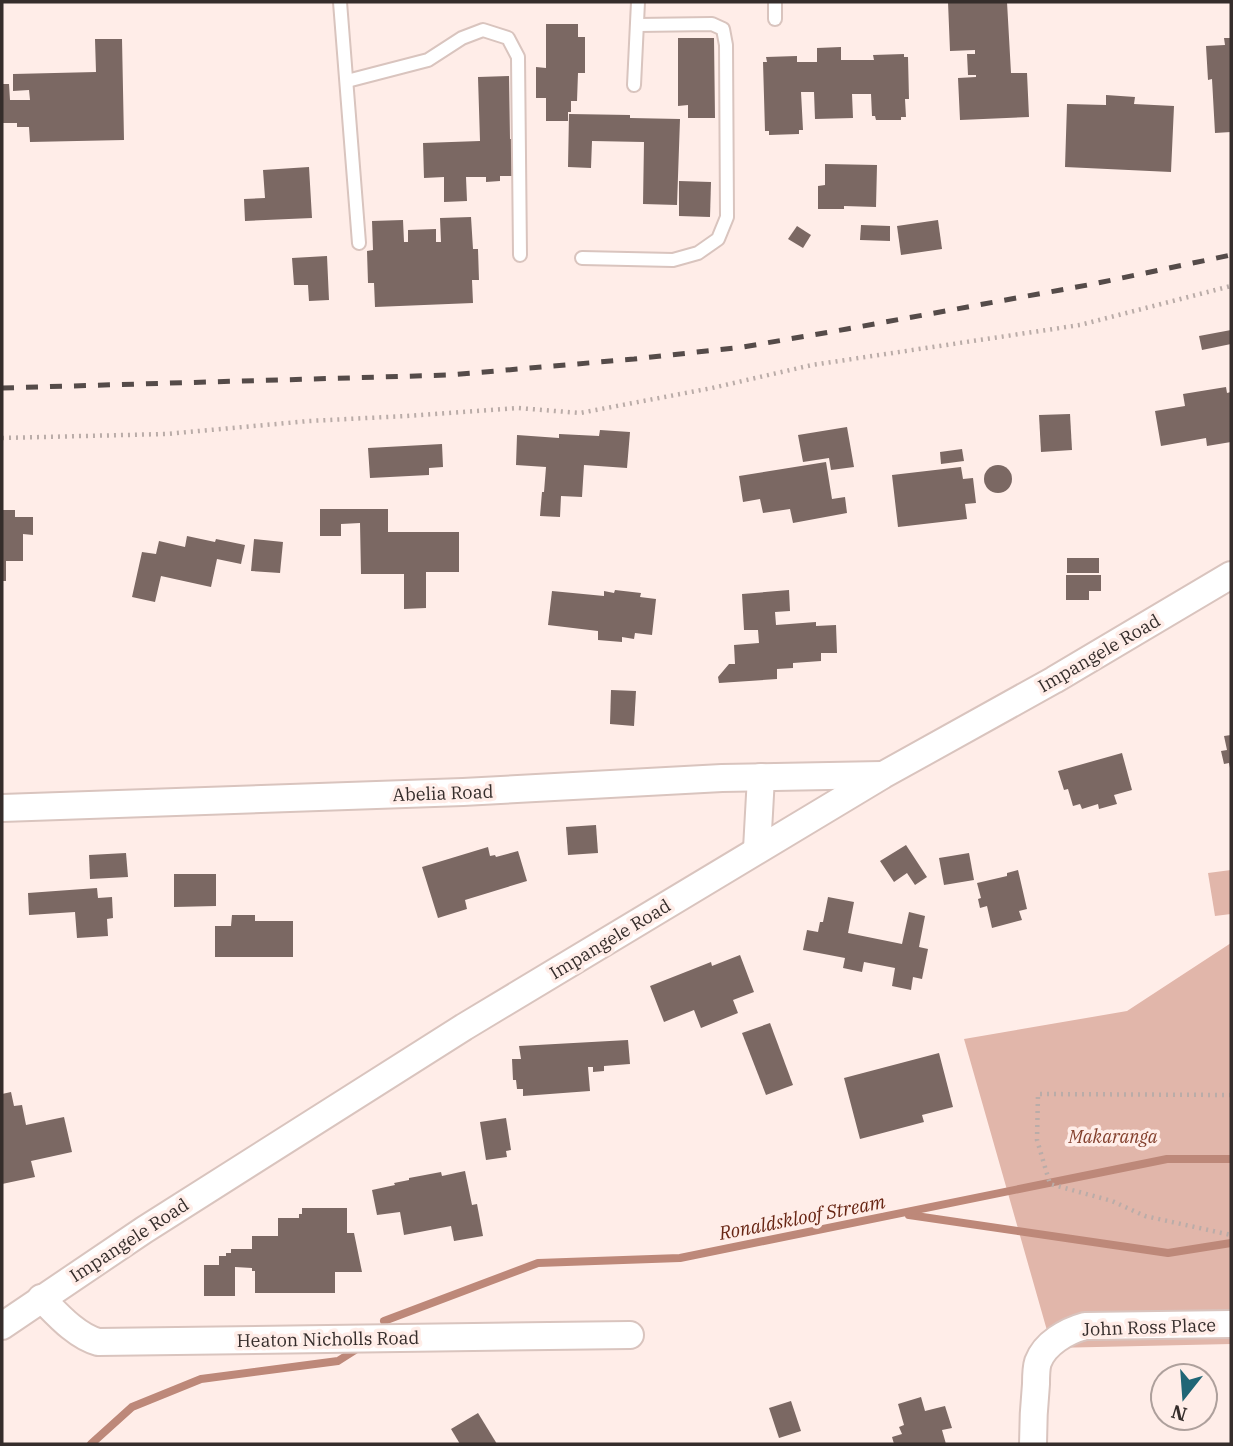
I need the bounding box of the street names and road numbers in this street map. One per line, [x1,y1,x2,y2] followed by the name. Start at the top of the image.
[1034,609,1164,697] street label: Impangele Road
[392,780,494,806] street label: Abelia Road
[545,894,675,984] street label: Impangele Road
[65,1193,193,1287] street label: Impangele Road
[1082,1313,1216,1341] street label: John Ross Place
[236,1326,420,1352] street label: Heaton Nicholls Road

